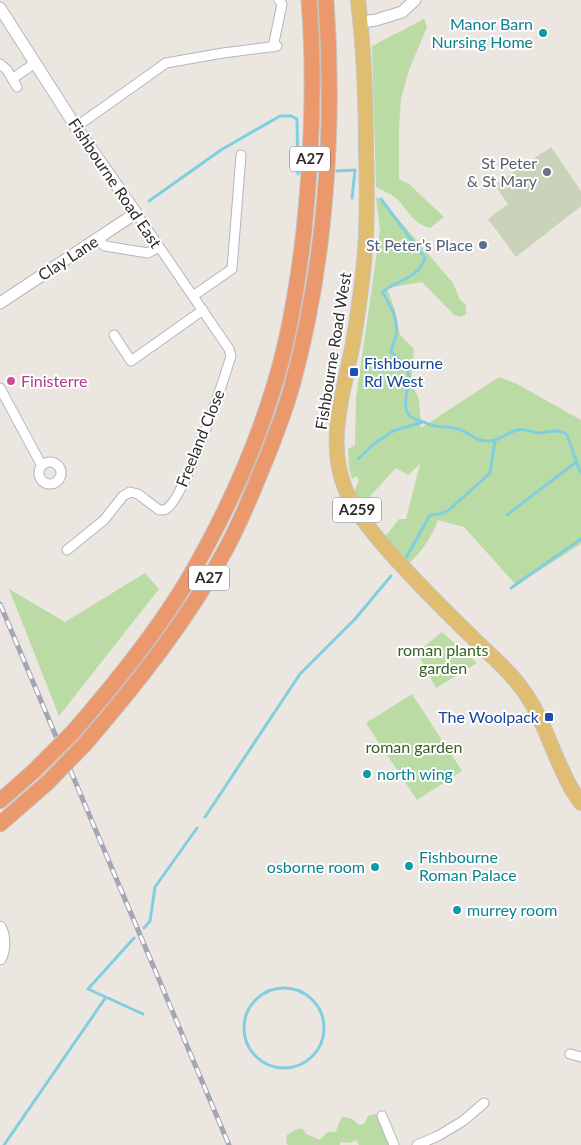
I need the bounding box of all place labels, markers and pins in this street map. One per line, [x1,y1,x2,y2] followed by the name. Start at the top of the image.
[431,14,533,51] place label: Manor Barn Nursing Home
[537,27,549,39] marker: Manor Barn Nursing Home
[467,153,538,190] place label: St Peter & St Mary
[541,166,553,178] marker: St Peter & St Mary
[366,235,473,254] place label: St Peter’s Place
[477,239,489,251] marker: St Peter’s Place
[364,353,443,390] place label: Fishbourne Rd West
[348,366,360,378] marker: Fishbourne Rd West
[21,371,87,390] place label: Finisterre
[5,375,17,387] marker: Finisterre
[438,707,540,726] place label: The Woolpack
[543,711,555,723] marker: The Woolpack
[377,764,453,783] place label: north wing
[361,768,373,780] marker: north wing
[419,847,517,884] place label: Fishbourne Roman Palace
[267,857,365,876] place label: osborne room
[403,860,415,872] marker: Fishbourne Roman Palace
[369,861,381,873] marker: osborne room
[467,900,557,919] place label: murrey room
[451,904,463,916] marker: murrey room

